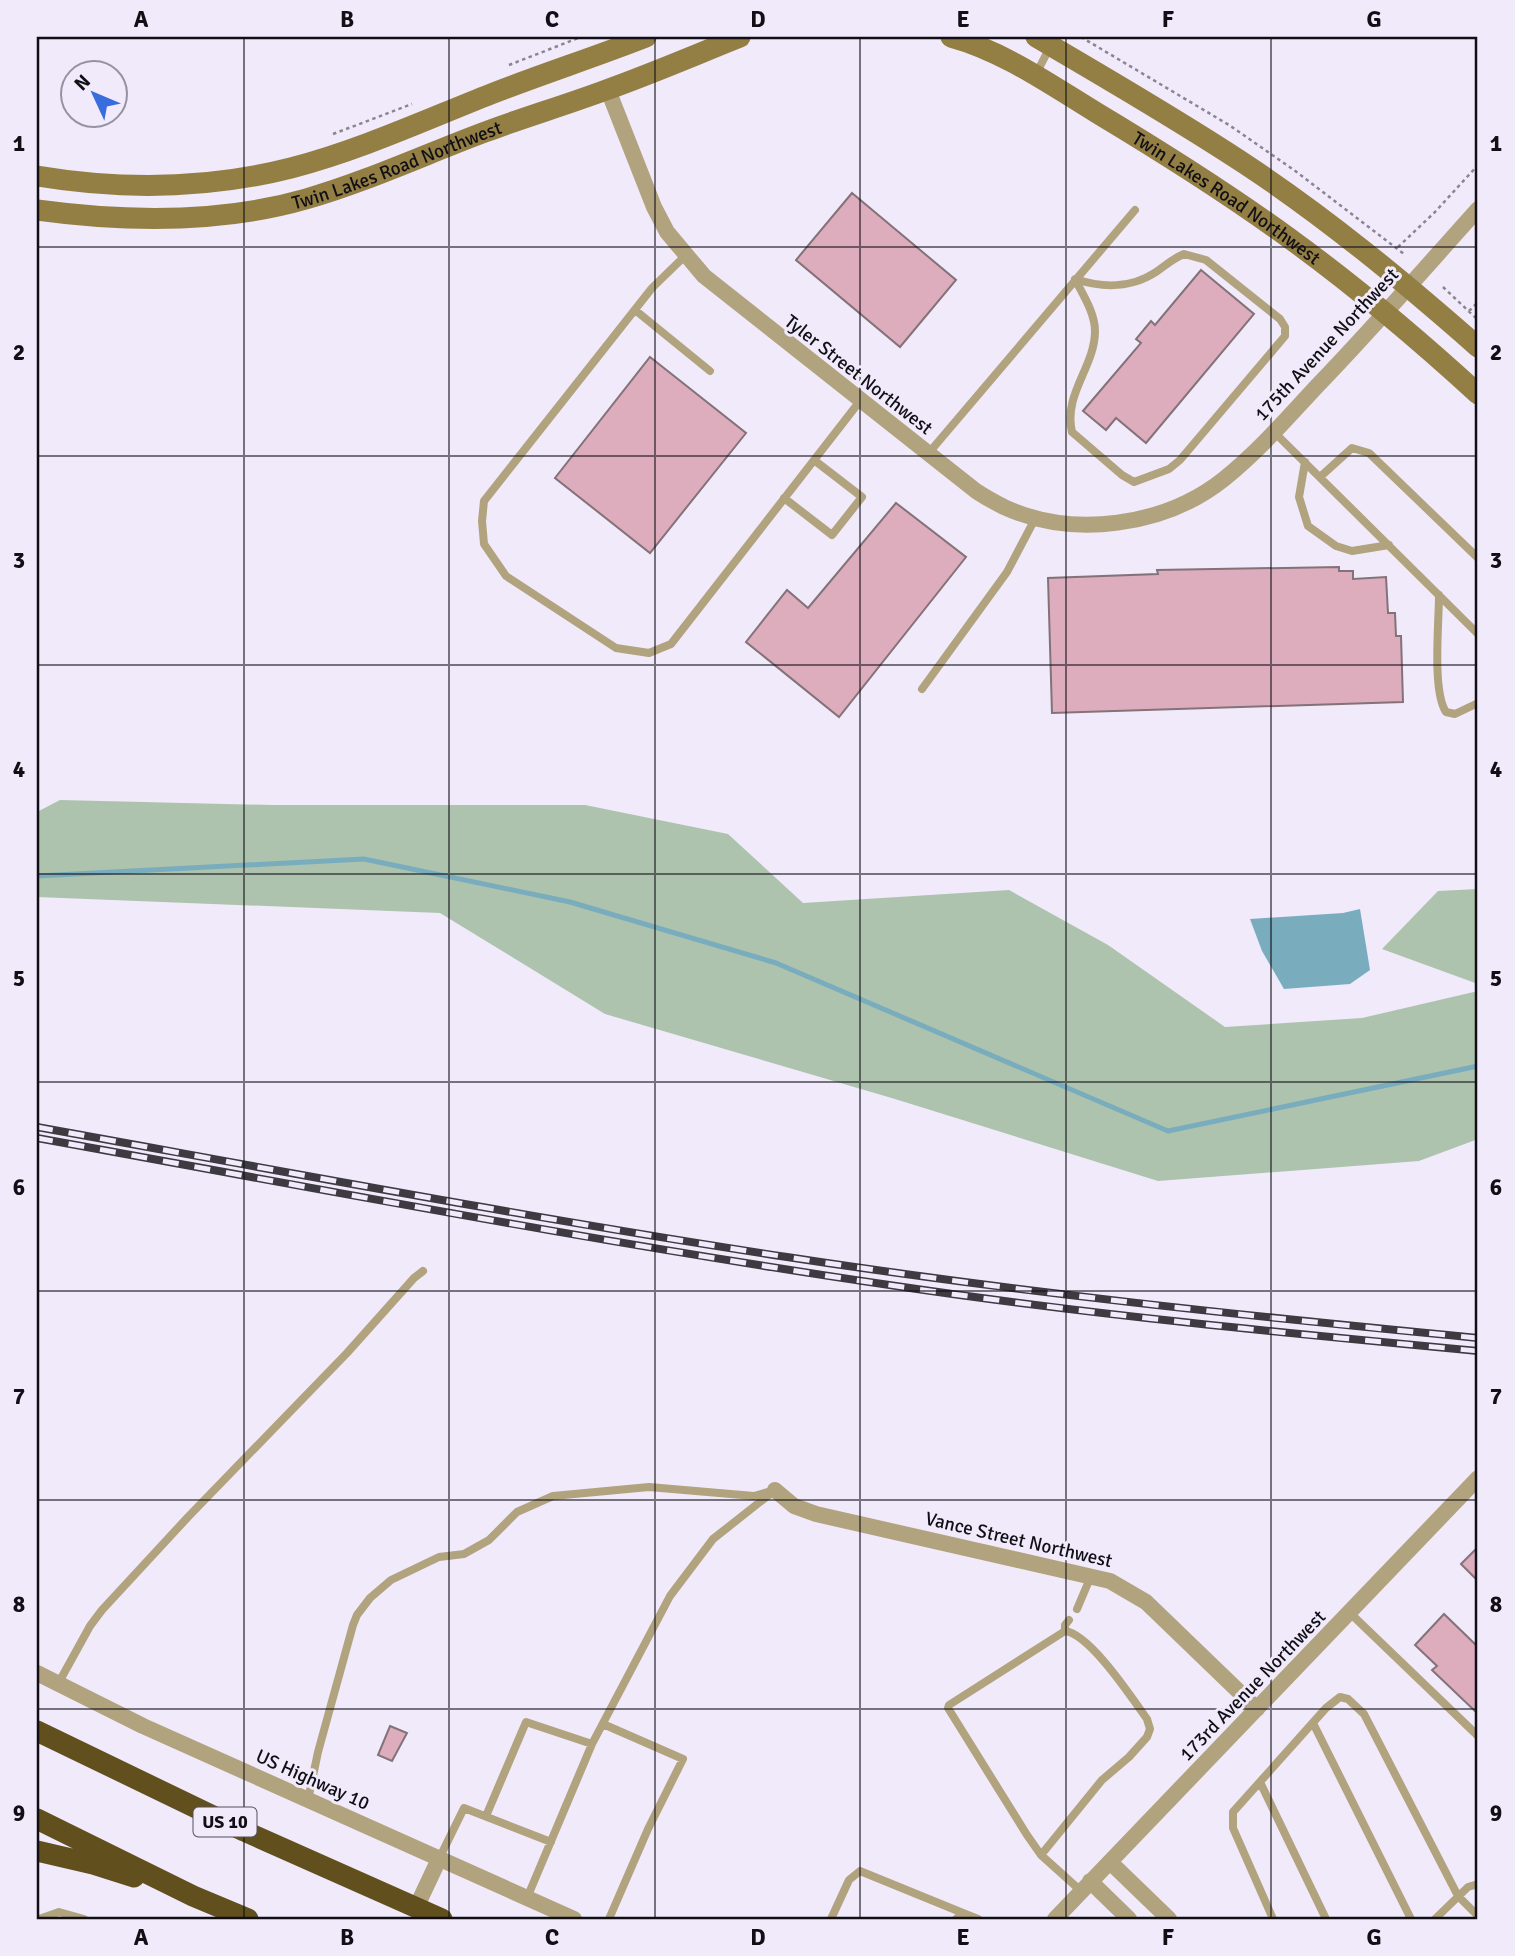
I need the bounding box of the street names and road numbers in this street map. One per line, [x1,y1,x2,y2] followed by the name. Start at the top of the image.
[290,116,505,215] street label: Twin Lakes Road Northwest
[1128,126,1325,270] street label: Twin Lakes Road Northwest
[1250,263,1404,426] street label: 175th Avenue Northwest
[779,309,938,440] street label: Tyler Street Northwest
[923,1507,1115,1573] street label: Vance Street Northwest
[1175,1605,1331,1766] street label: 173rd Avenue Northwest
[252,1744,373,1816] street label: US Highway 10
[194,1808,256,1836] road number: US 10

